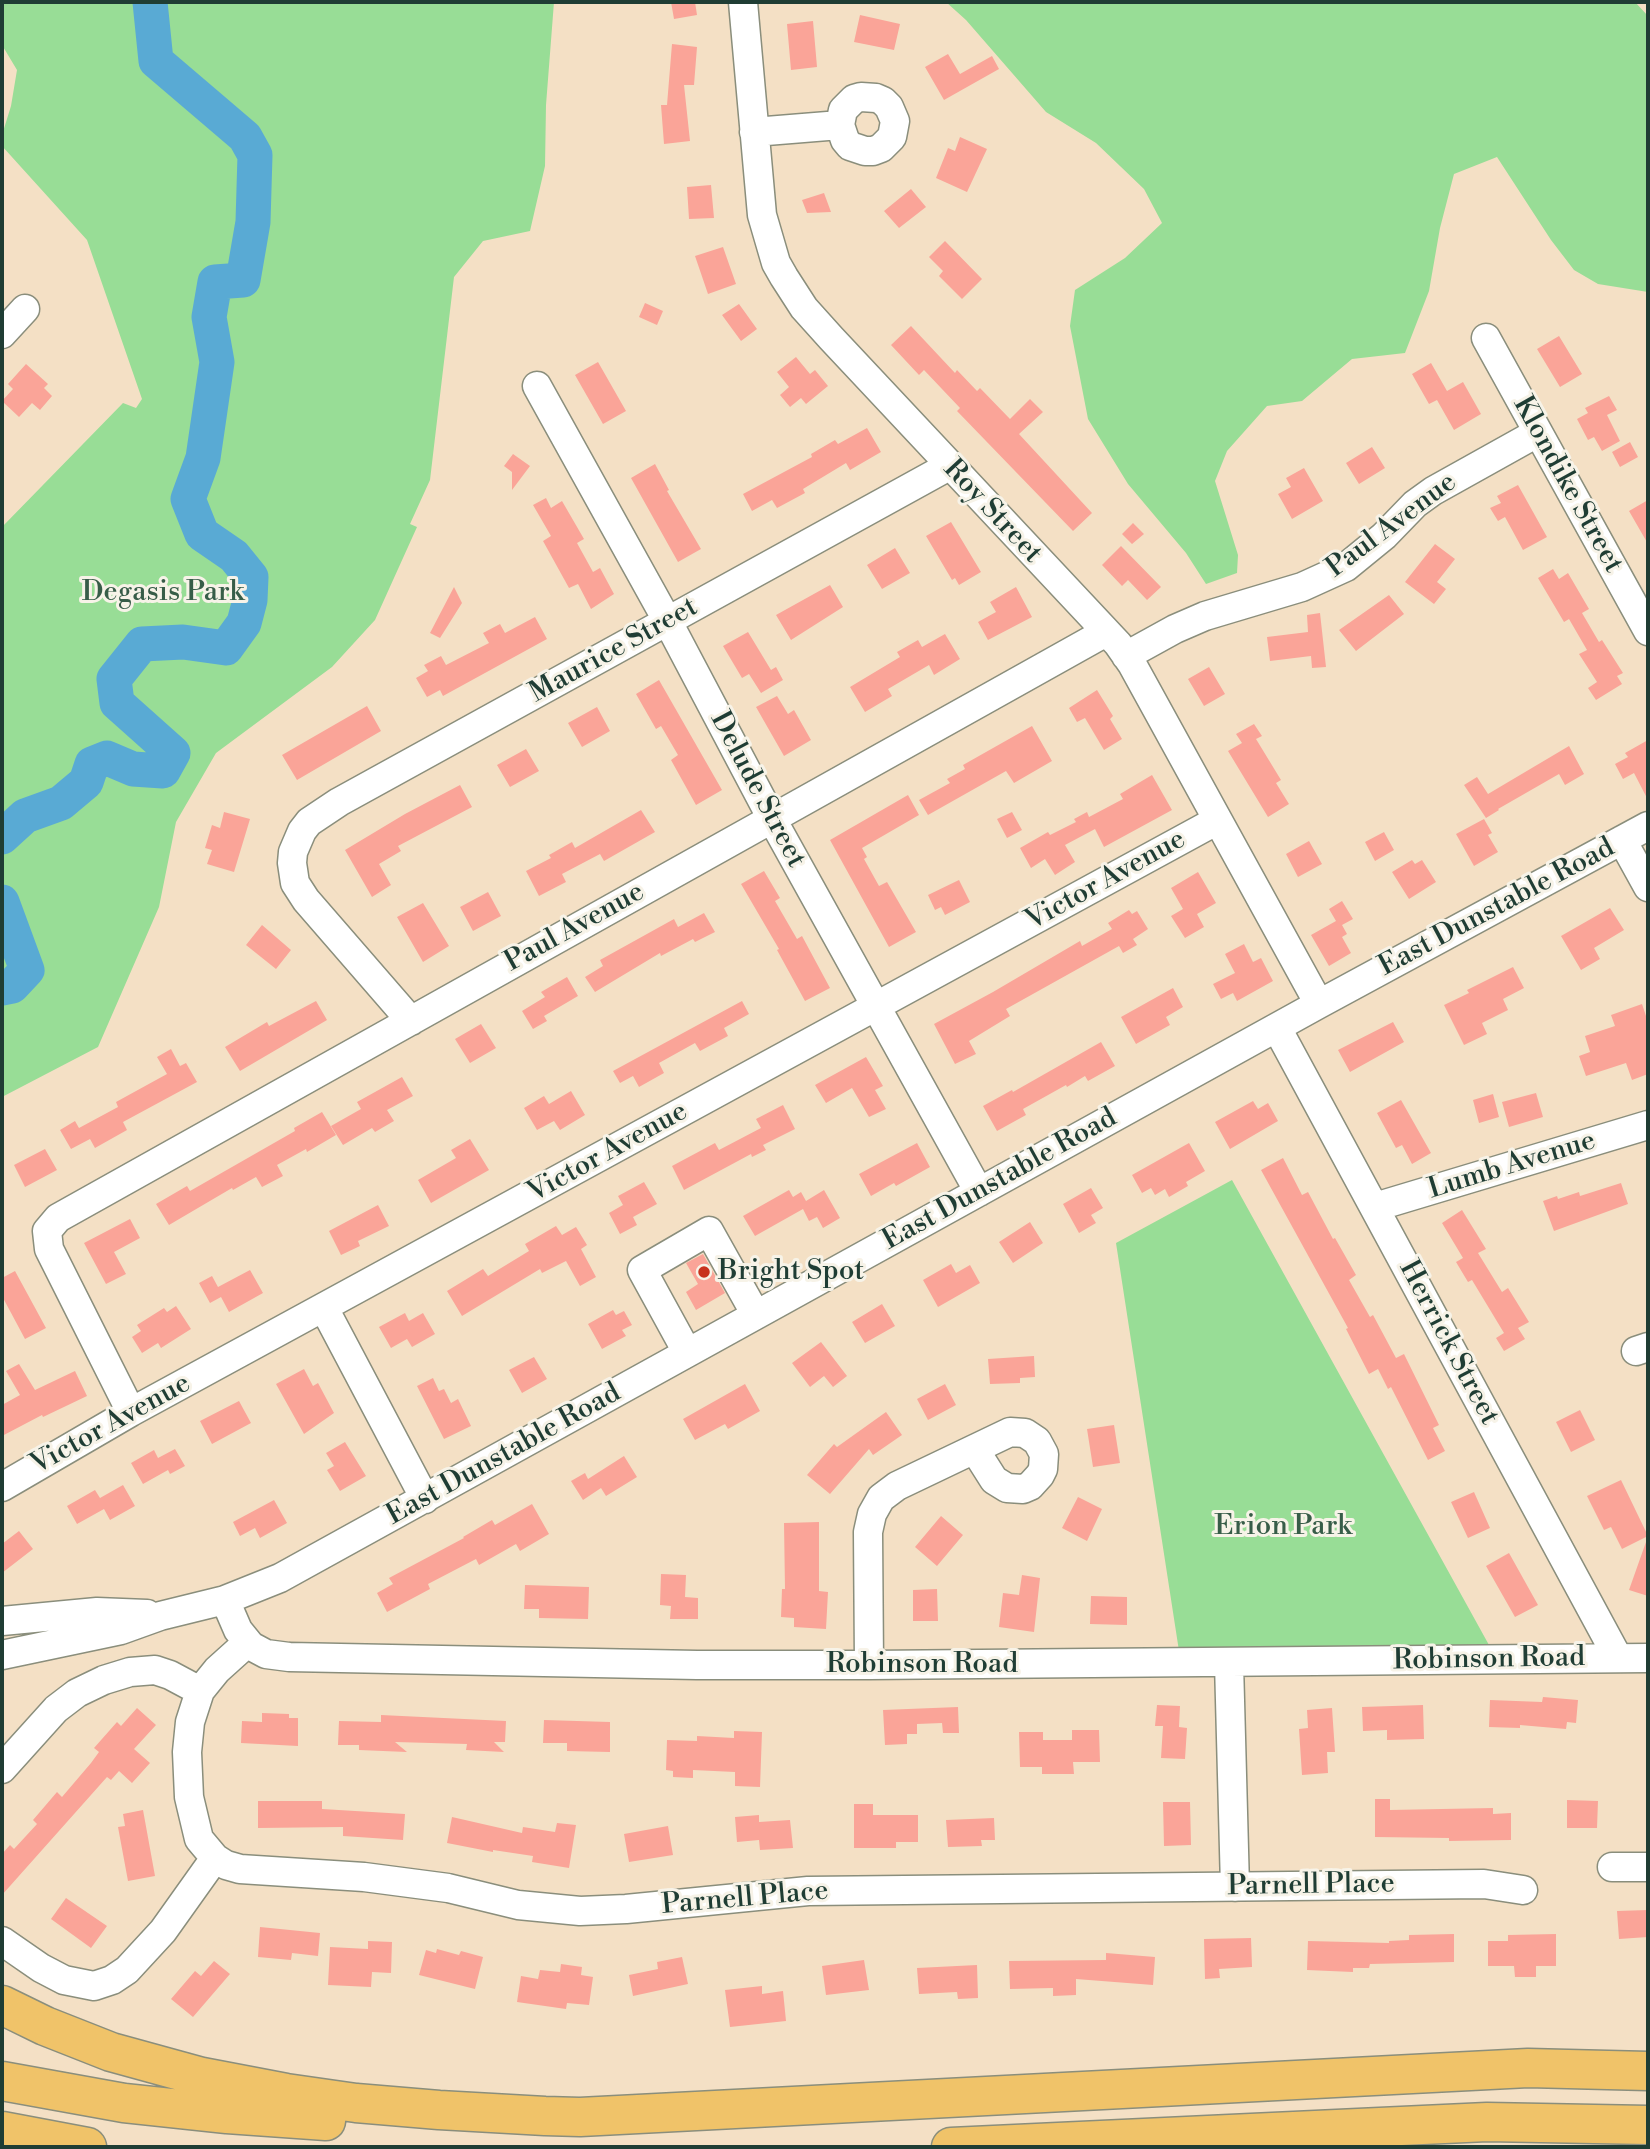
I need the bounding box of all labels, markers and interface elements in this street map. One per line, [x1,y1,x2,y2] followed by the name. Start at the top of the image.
[1505,391,1629,579] street label: Klondike Street
[935,453,1049,571] street label: Roy Street
[1320,466,1464,586] street label: Paul Avenue
[82,576,244,610] park label: Degasis Park
[524,591,704,711] street label: Maurice Street
[702,706,812,874] street label: Delude Street
[1020,823,1192,939] street label: Victor Avenue
[1373,832,1621,984] street label: East Dunstable Road
[499,876,651,980] street label: Paul Avenue
[522,1095,694,1211] street label: Victor Avenue
[877,1102,1123,1258] street label: East Dunstable Road
[1424,1125,1600,1207] street label: Lumb Avenue
[718,1255,864,1289] place label: Bright Spot
[1391,1255,1505,1431] street label: Herrick Street
[696,1264,712,1280] marker: Bright Spot
[25,1367,197,1483] street label: Victor Avenue
[381,1377,627,1533] street label: East Dunstable Road
[1214,1510,1352,1544] park label: Erion Park
[1393,1642,1585,1678] street label: Robinson Road
[826,1648,1018,1682] street label: Robinson Road
[1227,1868,1395,1904] street label: Parnell Place
[660,1875,830,1923] street label: Parnell Place

